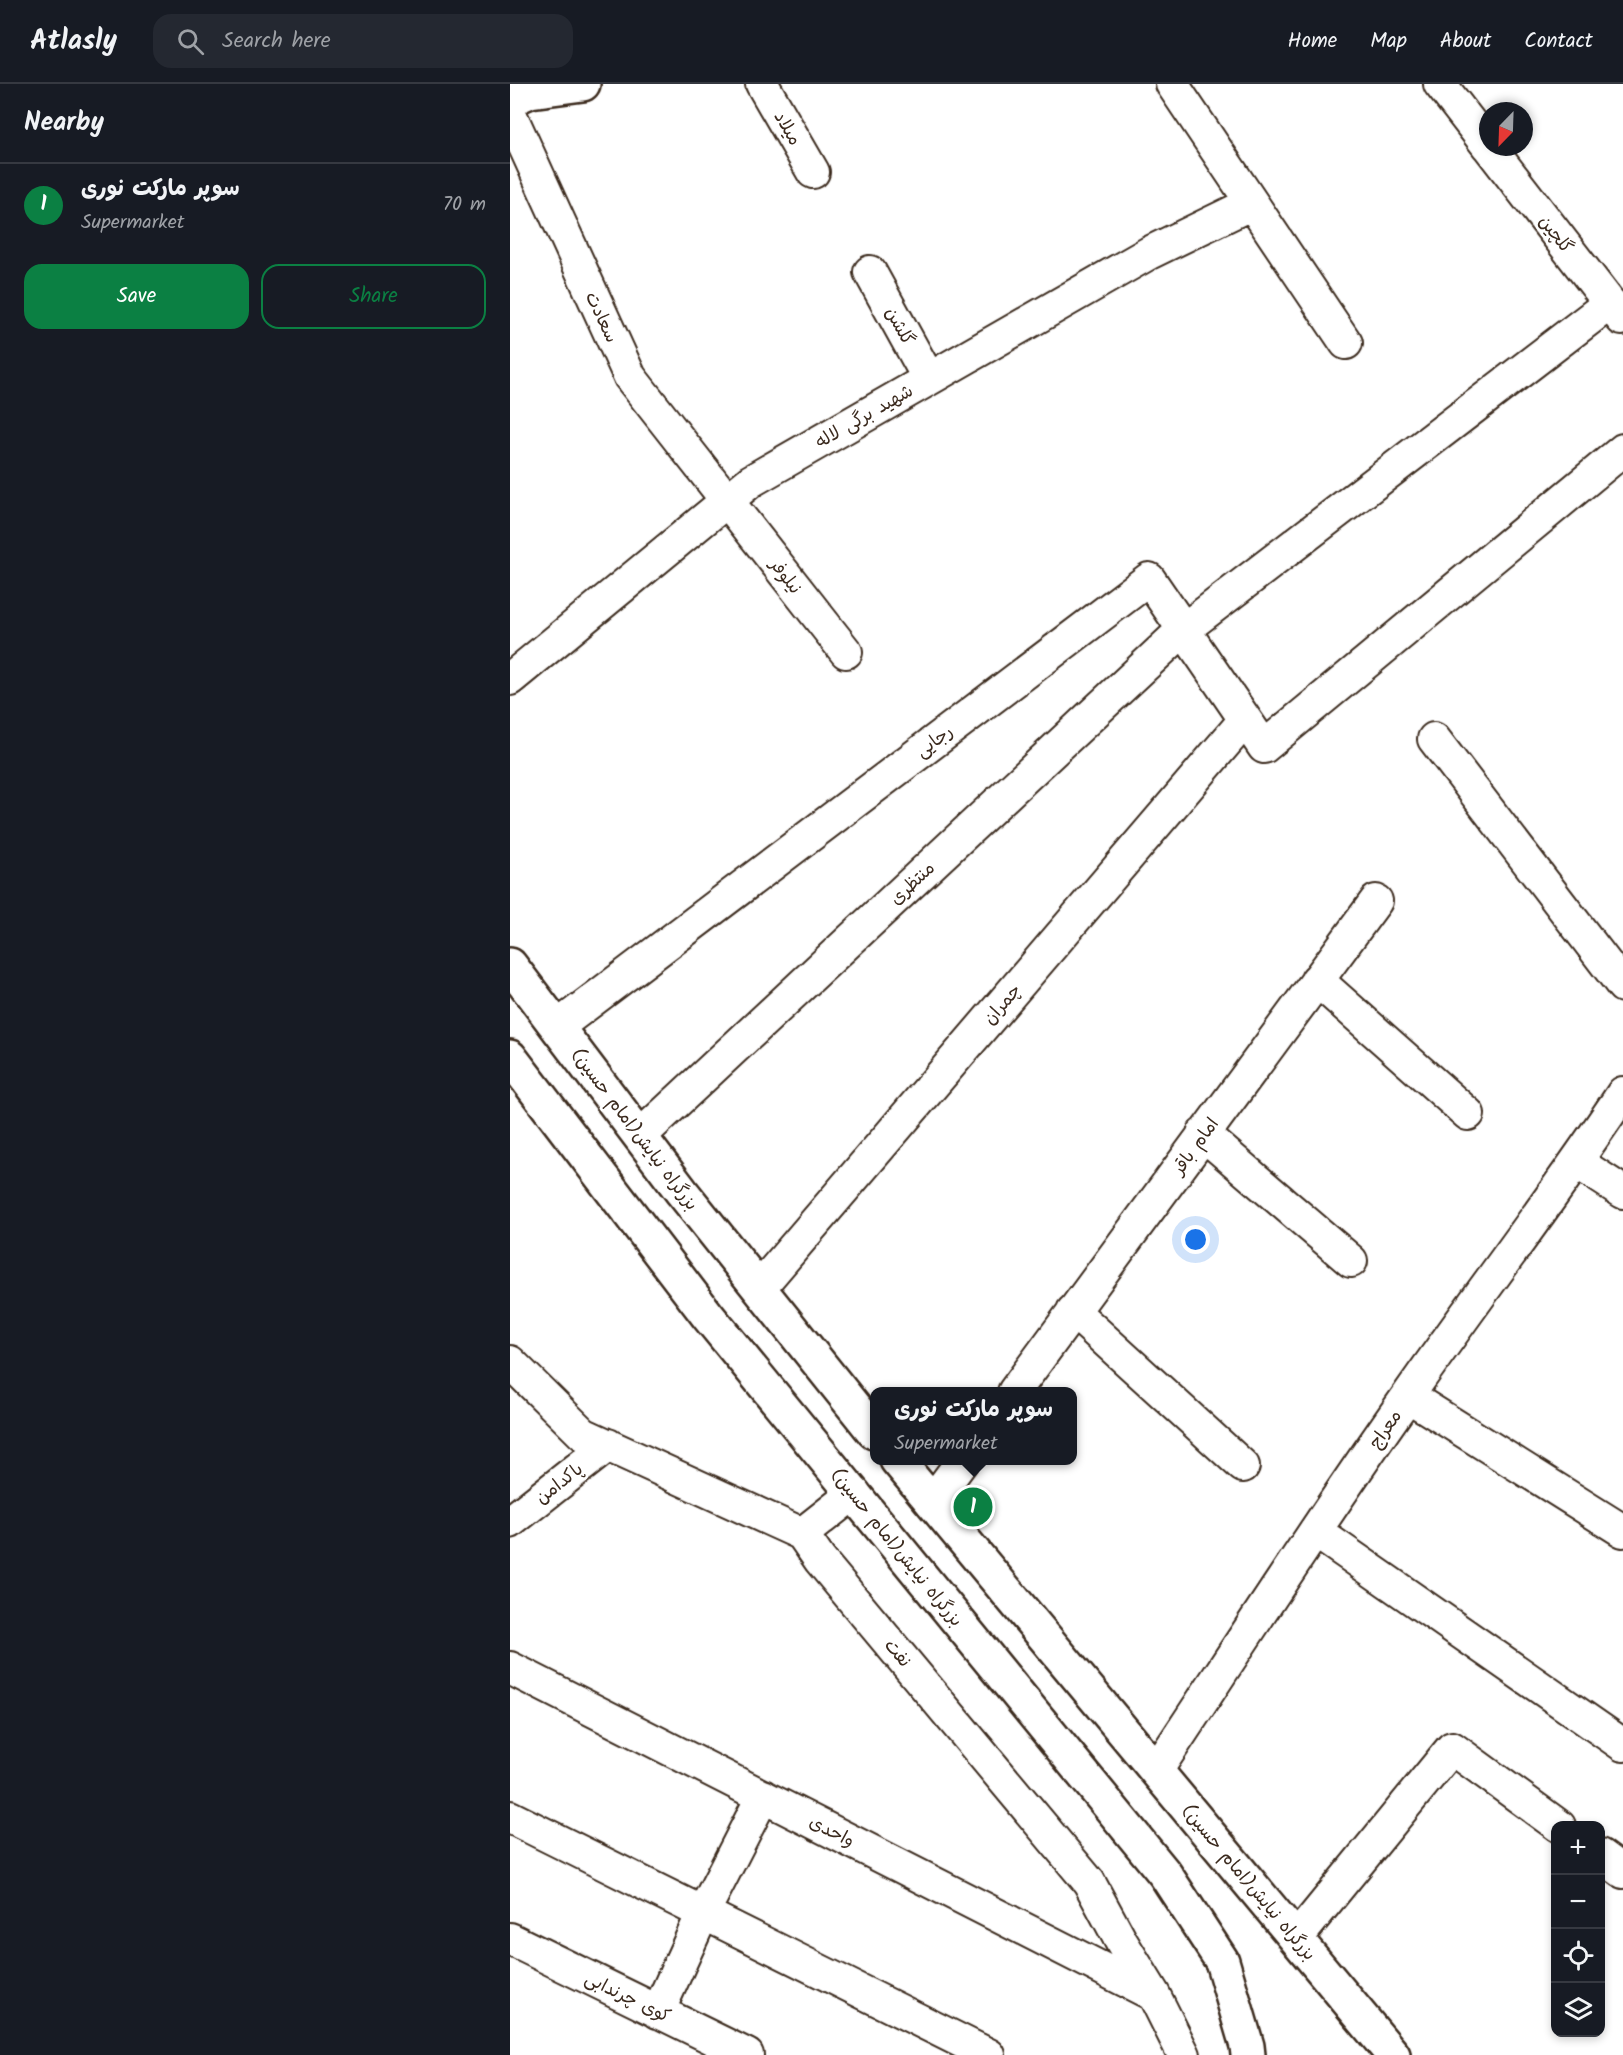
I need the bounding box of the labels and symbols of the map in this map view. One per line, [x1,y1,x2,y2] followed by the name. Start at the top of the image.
[1479,102,1533,156] north arrow
[765,106,808,152] street label: میلاد
[1530,209,1580,261] street label: گلچین
[576,287,625,348] street label: سعادت
[876,302,921,352] street label: گلشن
[810,377,919,457] street label: شهید برگی لاله
[760,551,808,601] street label: نیلوفر
[910,718,960,766] street label: رجایی
[883,855,943,913] street label: منتظری
[977,978,1029,1032] street label: چمران
[563,1042,705,1217] street label: بزرگراه نیایش(امام حسین)
[1164,1112,1227,1183] street label: امام باقر
[1181,1225,1210,1254] your location
[1362,1404,1410,1455] street label: معراج
[530,1456,590,1512] street label: پاکدامن
[822,1462,969,1634] street label: بزرگراه نیایش(امام حسین)
[954,1484,992,1530] pin: 1
[876,1633,918,1675] street label: نفت
[1173,1798,1322,1968] street label: بزرگراه نیایش(امام حسین)
[803,1809,859,1856] street label: واحدی
[579,1965,676,2032] street label: کوی چرندابی

